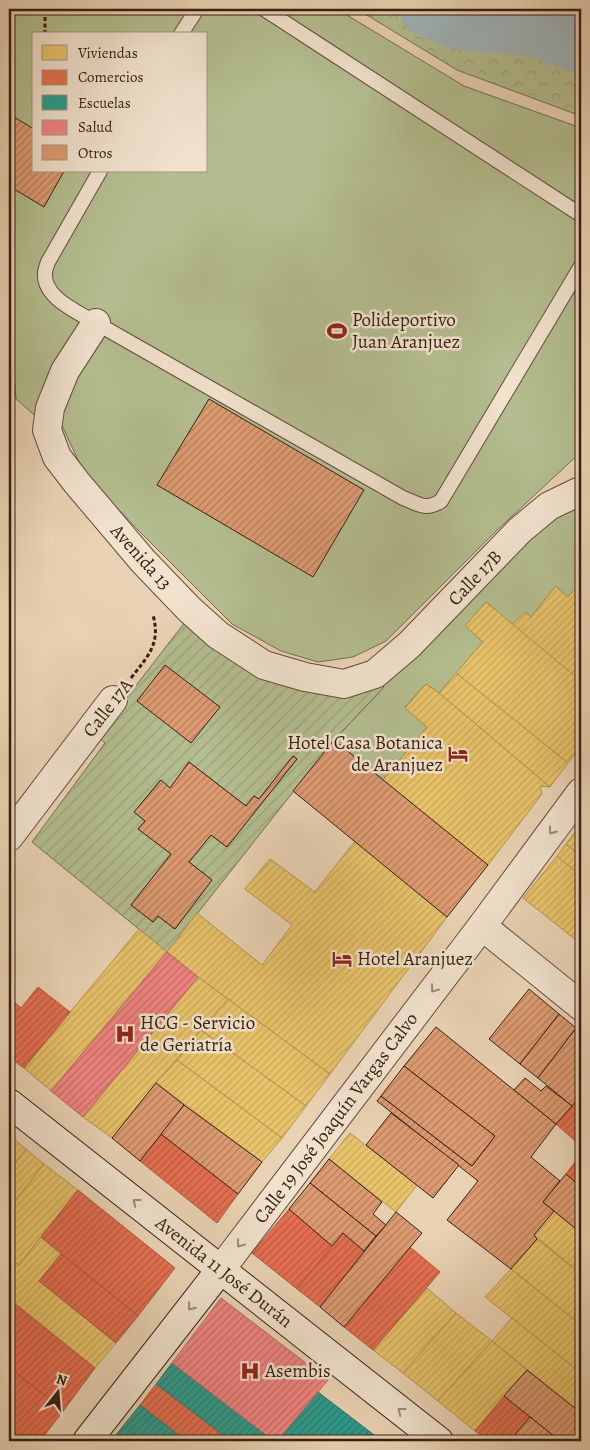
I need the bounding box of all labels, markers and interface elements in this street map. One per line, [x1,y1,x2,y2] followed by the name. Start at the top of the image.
[32,32,208,172] legend
[77,43,138,63] text: Viviendas
[78,67,143,87] text: Comercios
[78,93,131,113] text: Escuelas
[78,117,113,137] text: Salud
[78,143,112,163] text: Otros
[352,307,460,355] place label: Polideportivo Juan Aranjuez
[326,320,348,342] sports icon: Polideportivo Juan Aranjuez
[104,518,178,596] street label: Avenida 13
[442,544,508,612] street label: Calle 17B
[77,673,140,743] street label: Calle 17A
[287,730,443,778] place label: Hotel Casa Botanica de Aranjuez
[447,743,469,765] hotel icon: Hotel Casa Botanica de Aranjuez
[550,825,558,834] one-way arrow
[357,946,473,972] place label: Hotel Aranjuez
[331,948,353,970] hotel icon: Hotel Aranjuez
[431,983,440,993] one-way arrow
[248,1007,424,1229] street label: Calle 19 José Joaquín Vargas Calvo
[140,1010,255,1058] place label: HCG - Servicio de Geriatría
[114,1023,136,1045] hospital icon: HCG - Servicio de Geriatría
[133,1200,142,1208] one-way arrow
[149,1210,298,1334] street label: Avenida 11 José Durán
[237,1238,246,1248] one-way arrow
[189,1301,197,1310] one-way arrow
[264,1358,331,1384] place label: Asembis
[239,1360,261,1382] hospital icon: Asembis
[32,1368,82,1418] north arrow
[54,1369,69,1391] text: N
[397,1408,407,1417] one-way arrow

